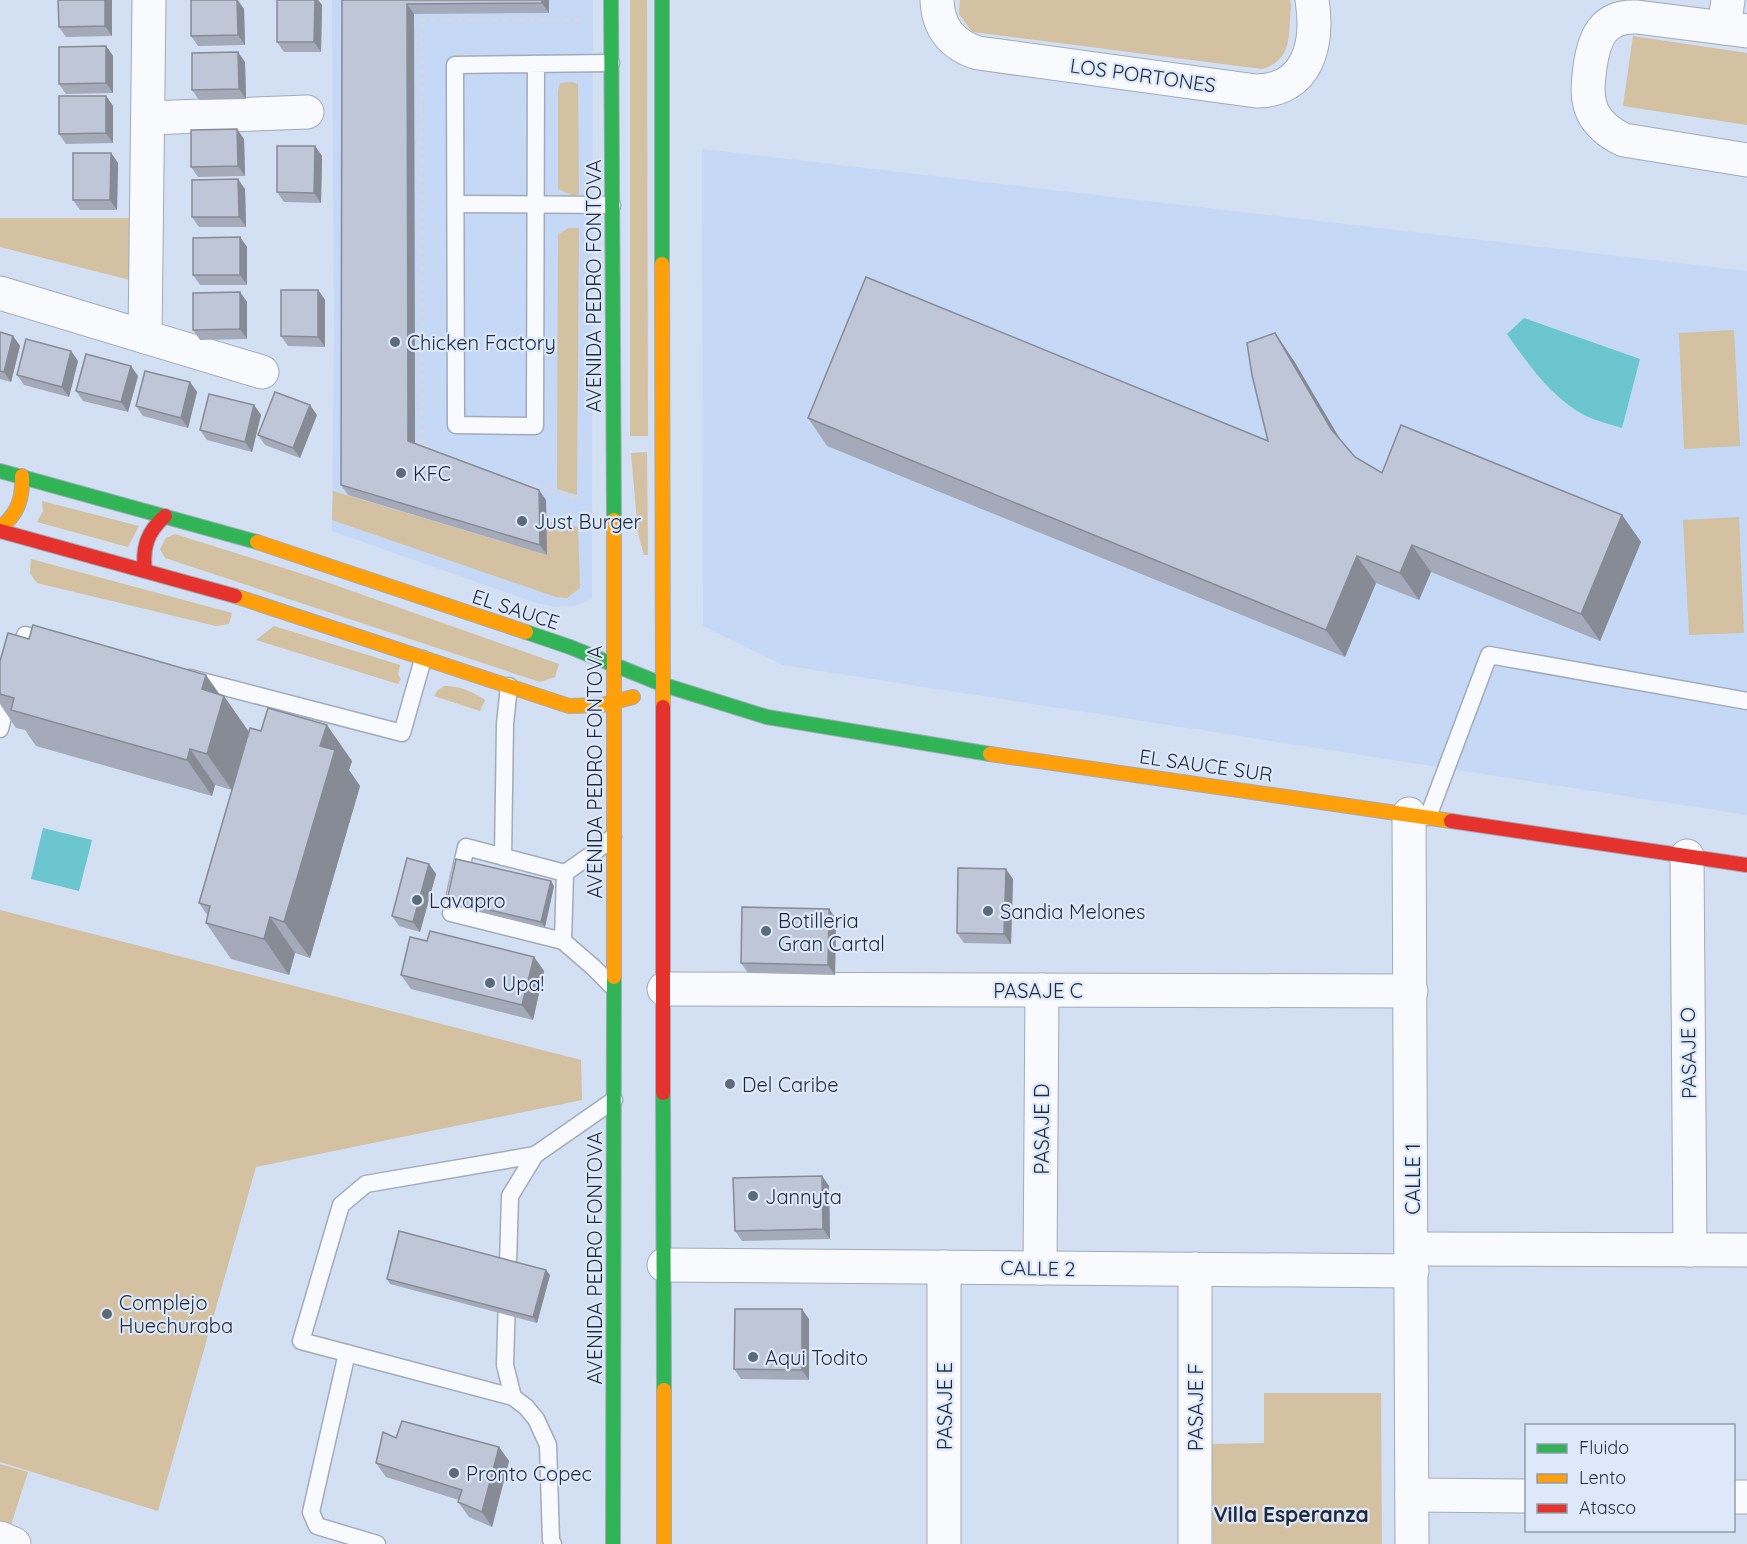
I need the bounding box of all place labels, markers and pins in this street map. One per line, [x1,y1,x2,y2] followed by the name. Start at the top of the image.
[407,330,556,355] place label: Chicken Factory
[388,335,402,349] marker: Chicken Factory
[413,461,451,486] place label: KFC
[394,466,408,480] marker: KFC
[534,509,642,534] place label: Just Burger
[515,514,529,528] marker: Just Burger
[429,888,506,913] place label: Lavapro
[410,893,424,907] marker: Lavapro
[1000,899,1145,924] place label: Sandia Melones
[981,904,995,918] marker: Sandia Melones
[778,908,885,956] place label: Botilleria Gran Cartal
[759,924,773,938] marker: Botilleria Gran Cartal
[502,971,544,996] place label: Upa!
[483,976,497,990] marker: Upa!
[742,1072,838,1097] place label: Del Caribe
[723,1077,737,1091] marker: Del Caribe
[765,1184,842,1209] place label: Jannyta
[746,1189,760,1203] marker: Jannyta
[119,1290,233,1338] place label: Complejo Huechuraba
[100,1307,114,1321] marker: Complejo Huechuraba
[765,1345,868,1370] place label: Aqui Todito
[746,1350,760,1364] marker: Aqui Todito
[466,1461,592,1486] place label: Pronto Copec
[447,1466,461,1480] marker: Pronto Copec

